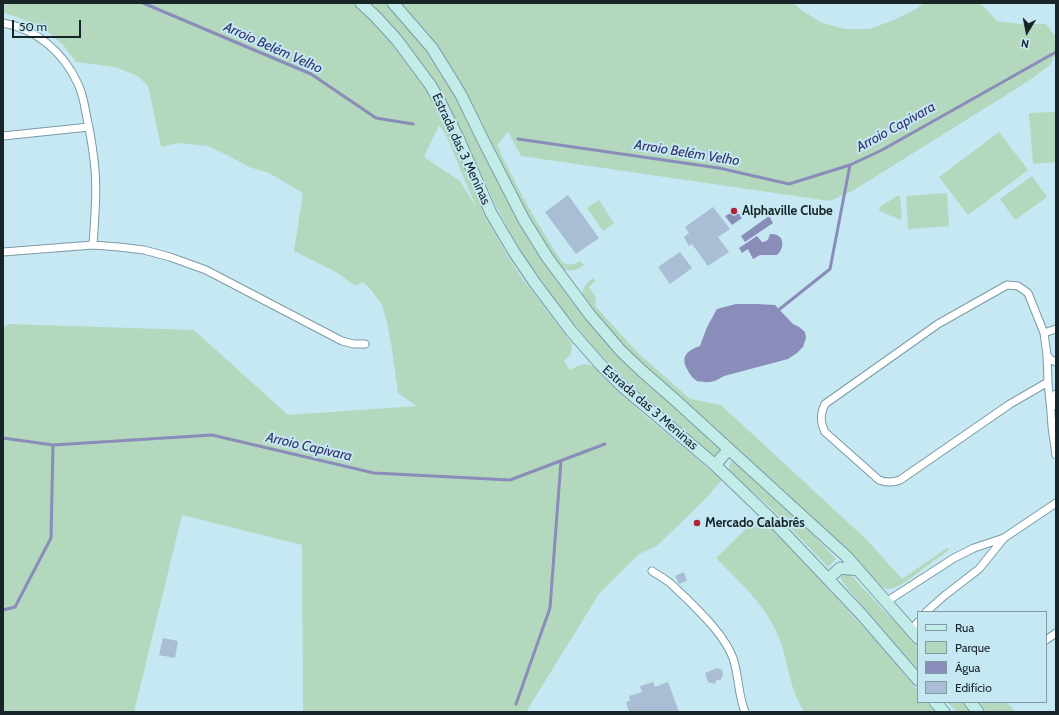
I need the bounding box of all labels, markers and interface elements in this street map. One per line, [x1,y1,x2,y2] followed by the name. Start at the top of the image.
[14,12,83,38] scale bar
[1007,12,1047,52] north arrow
[19,19,47,34] text: 50 m
[221,19,325,77] water label: Arroio Belém Velho
[1020,36,1030,51] text: N
[428,91,494,207] street label: Estrada das 3 Meninas
[854,98,938,156] water label: Arroio Capivara
[633,136,741,170] water label: Arroio Belém Velho
[742,203,833,219] place label: Alphaville Clube
[729,206,739,216] marker: Alphaville Clube
[599,362,701,454] street label: Estrada das 3 Meninas
[264,429,354,465] water label: Arroio Capivara
[705,515,805,531] place label: Mercado Calabrês
[692,518,702,528] marker: Mercado Calabrês
[917,611,1047,703] legend
[955,620,974,635] text: Rua
[955,640,990,655] text: Parque
[955,660,980,675] text: Água
[955,680,992,695] text: Edifício

